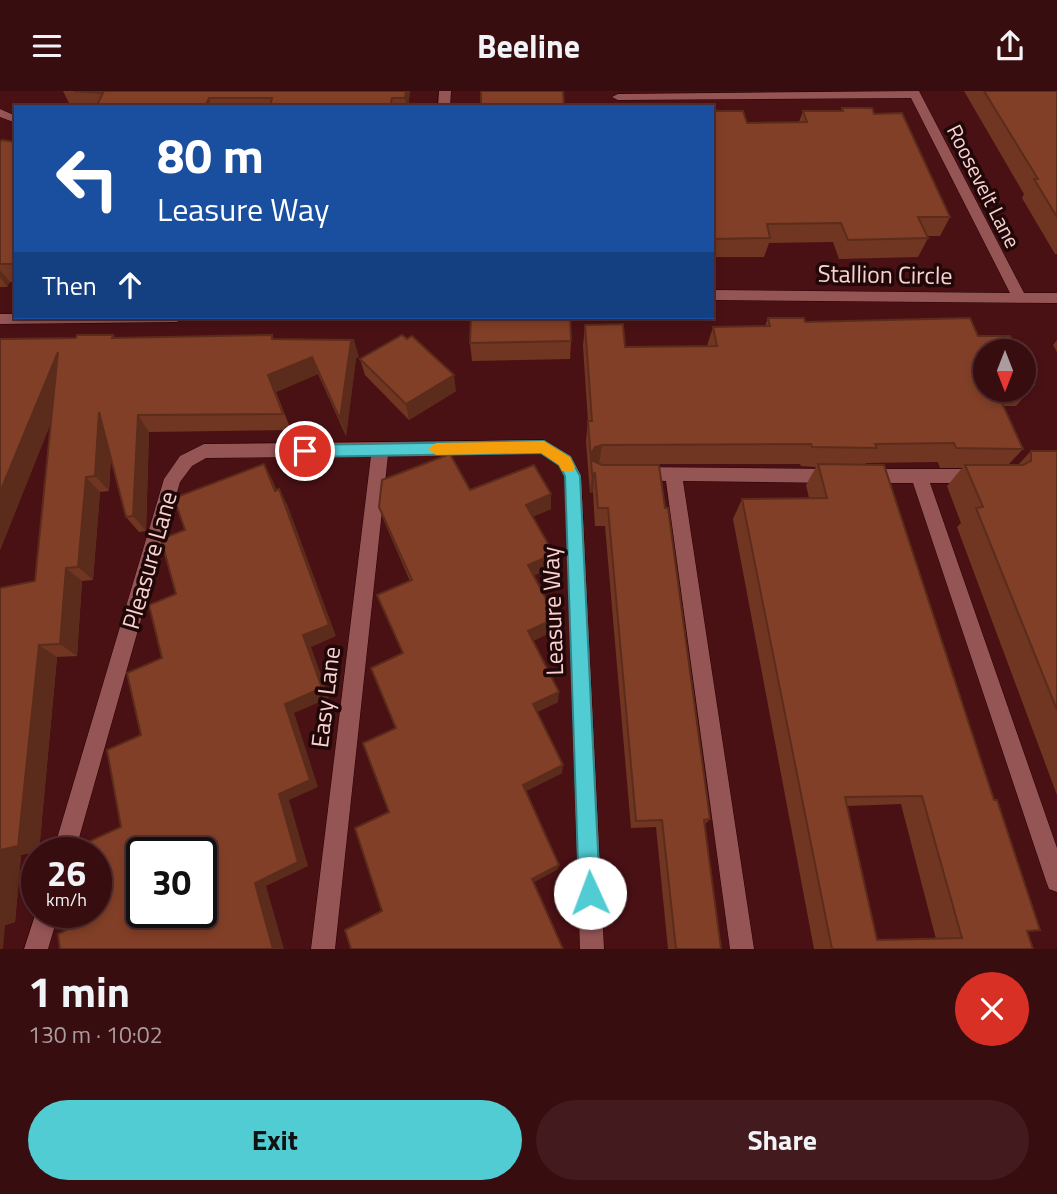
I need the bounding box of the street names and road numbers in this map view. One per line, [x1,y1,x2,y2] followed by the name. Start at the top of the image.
[939,119,1029,253] street label: Roosevelt Lane
[817,255,953,293] street label: Stallion Circle
[112,487,186,633] street label: Pleasure Lane
[532,545,572,676] street label: Leasure Way
[301,644,349,750] street label: Easy Lane

